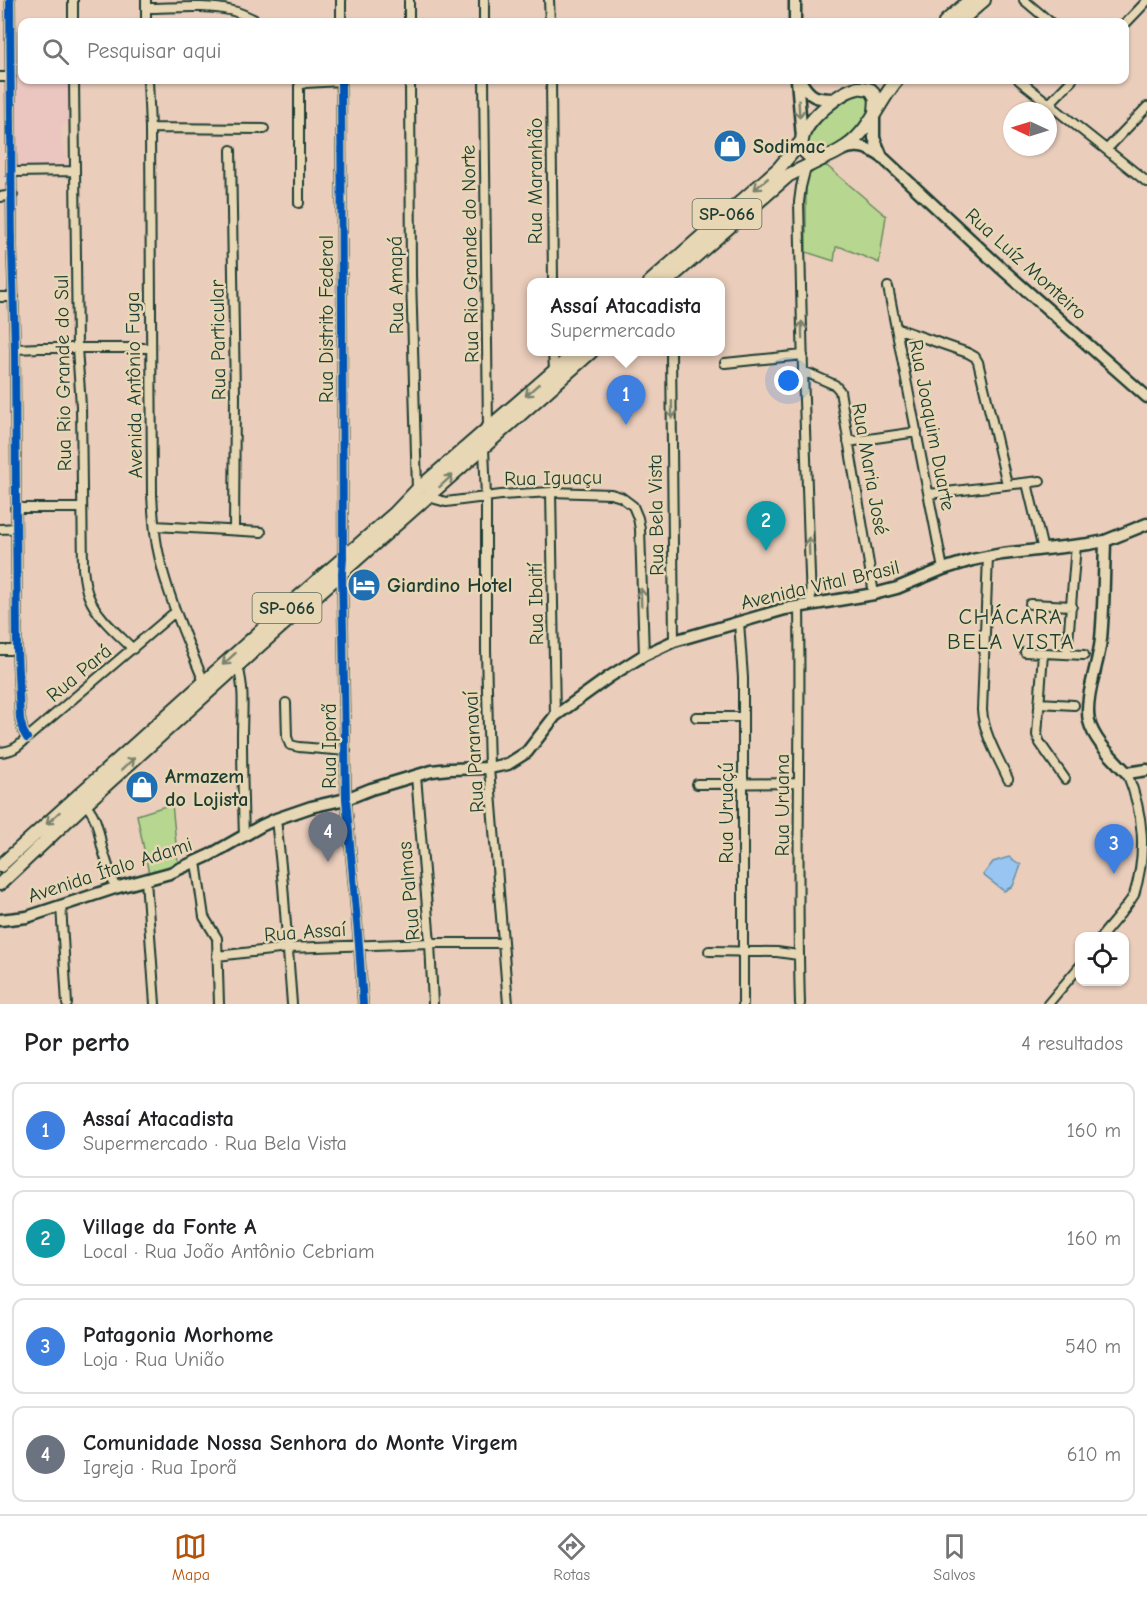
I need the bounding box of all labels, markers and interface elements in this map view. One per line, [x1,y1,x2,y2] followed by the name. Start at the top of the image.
[18,18,1129,84] search box
[39,35,72,68] icon: search
[87,38,222,64] text: Pesquisar aqui
[794,98,805,118] one-way arrow
[1003,102,1057,156] north arrow
[524,118,547,244] street label: Rua Maranhão
[712,128,748,164] shop icon: Sodimac
[753,135,826,158] place label: Sodimac
[457,145,483,363] street label: Rua Rio Grande do Norte
[754,177,769,191] one-way arrow
[692,199,762,229] road number: SP-066
[961,203,1091,325] street label: Rua Luíz Monteiro
[315,235,338,403] street label: Rua Distrito Federal
[384,236,408,334] street label: Rua Amapá
[50,274,76,472] street label: Rua Rio Grande do Sul
[527,278,725,356] popup
[205,279,231,400] street label: Rua Particular
[121,291,147,479] street label: Avenida Antônio Fuga
[551,293,701,319] text: Assaí Atacadista
[551,319,675,342] text: Supermercado
[796,320,808,340] one-way arrow
[904,338,960,512] street label: Rua Joaquim Duarte
[774,366,803,395] your location
[606,376,646,425] pin: 1
[525,383,540,397] one-way arrow
[666,399,678,419] one-way arrow
[847,401,893,537] street label: Rua Maria José
[643,454,669,576] street label: Rua Bela Vista
[504,466,602,490] street label: Rua Iguaçu
[438,474,453,488] one-way arrow
[746,502,786,551] pin: 2
[803,536,814,556] one-way arrow
[738,556,902,614] street label: Avenida Vital Brasil
[524,562,548,646] street label: Rua Ibaití
[346,567,382,603] hotel icon: Giardino Hotel
[387,574,512,597] place label: Giardino Hotel
[636,588,647,608] one-way arrow
[252,593,322,623] road number: SP-066
[947,604,1075,655] district label: CHÁCARA BELA VISTA
[42,639,116,707] street label: Rua Pará
[222,652,237,666] one-way arrow
[459,690,489,813] street label: Rua Paranavaí
[318,703,341,789] street label: Rua Iporã
[771,754,794,856] street label: Rua Uruana
[120,758,135,772] one-way arrow
[715,762,738,864] street label: Rua Uruaçú
[165,765,248,811] place label: Armazem do Lojista
[124,769,160,805] shop icon: Armazem do Lojista
[46,811,61,825] one-way arrow
[308,812,348,862] pin: 4
[1094,824,1134,874] pin: 3
[25,833,195,907] street label: Avenida Ítalo Adami
[393,840,425,942] street label: Rua Palmas
[263,918,347,946] street label: Rua Assaí
[1075,932,1129,986] map controls
[1075,932,1129,986] button: locate
[24,1028,130,1058] text: Por perto
[1021,1032,1123,1055] text: 4 resultados
[83,1106,234,1132] text: Assaí Atacadista
[42,1119,49,1142] text: 1
[1067,1119,1121,1142] text: 160 m
[83,1132,347,1155] text: Supermercado · Rua Bela Vista
[83,1214,257,1240] text: Village da Fonte A
[41,1227,50,1250] text: 2
[1067,1227,1121,1250] text: 160 m
[83,1240,375,1263] text: Local · Rua João Antônio Cebriam
[83,1322,273,1348] text: Patagonia Morhome
[41,1335,50,1358] text: 3
[1065,1335,1121,1358] text: 540 m
[83,1348,225,1371] text: Loja · Rua União
[83,1430,518,1456] text: Comunidade Nossa Senhora do Monte Virgem
[41,1443,50,1466] text: 4
[1067,1443,1121,1466] text: 610 m
[83,1456,237,1479] text: Igreja · Rua Iporã
[172,1530,210,1584] tab: Mapa
[553,1530,590,1584] tab: Rotas
[933,1530,975,1584] tab: Salvos

